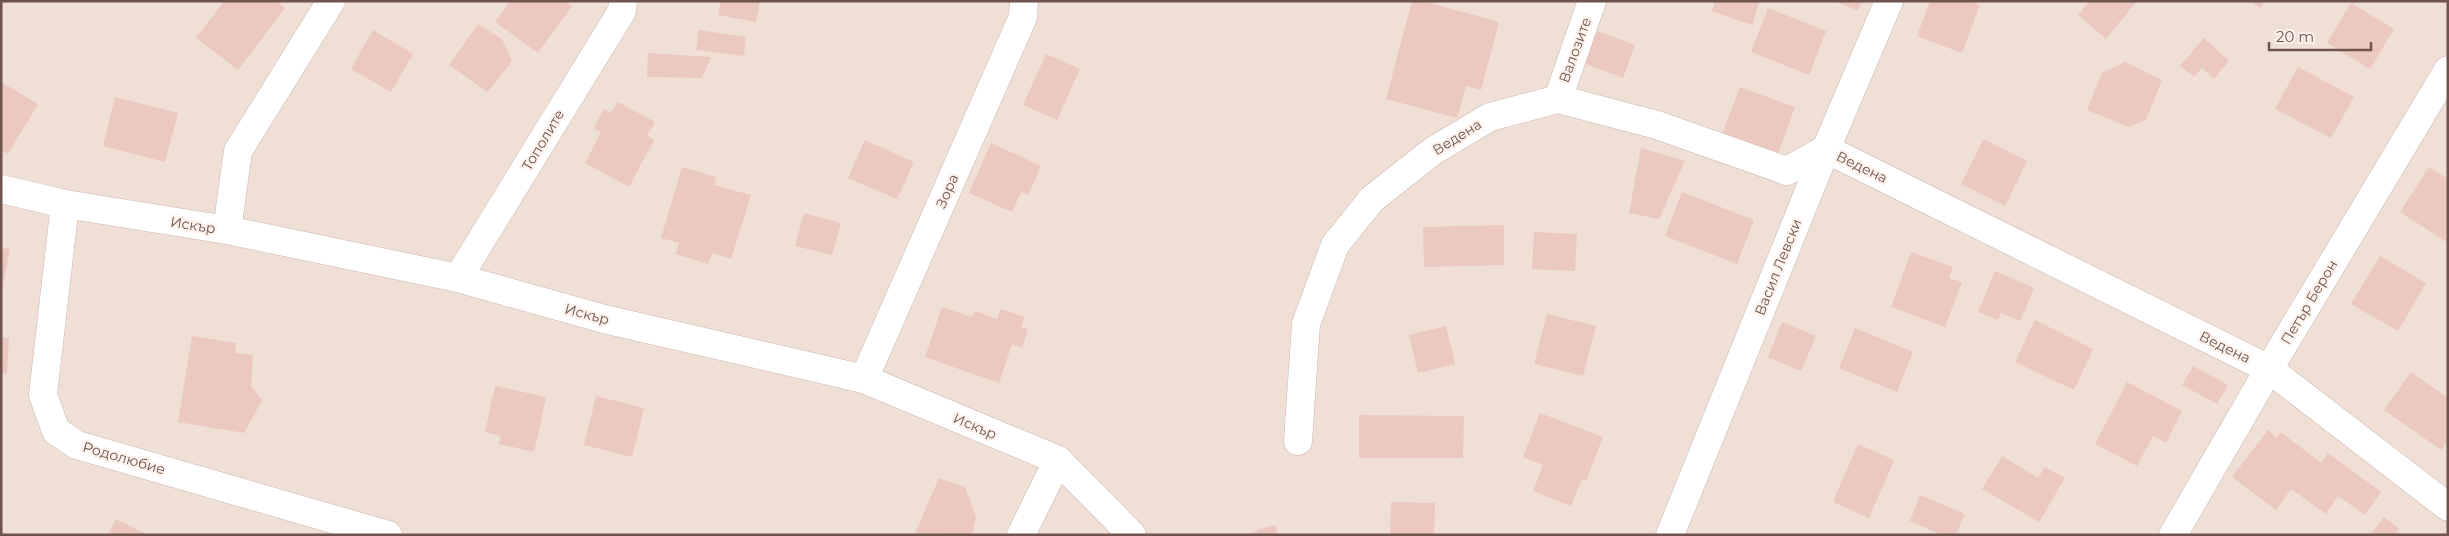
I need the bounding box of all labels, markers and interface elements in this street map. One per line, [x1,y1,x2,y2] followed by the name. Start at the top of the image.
[1555,15,1595,85] street label: Валозите
[2269,20,2372,52] scale bar
[2276,27,2314,46] text: 20 m
[518,106,568,174] street label: Тополите
[1429,115,1485,159] street label: Ведена
[1834,147,1890,187] street label: Ведена
[932,171,962,211] street label: Зора
[169,213,217,237] street label: Искър
[1750,216,1806,318] street label: Васил Левски
[2277,256,2341,348] street label: Петър Берон
[563,299,611,329] street label: Искър
[2197,327,2253,367] street label: Ведена
[950,409,1000,443] street label: Искър
[81,438,167,478] street label: Родолюбие

